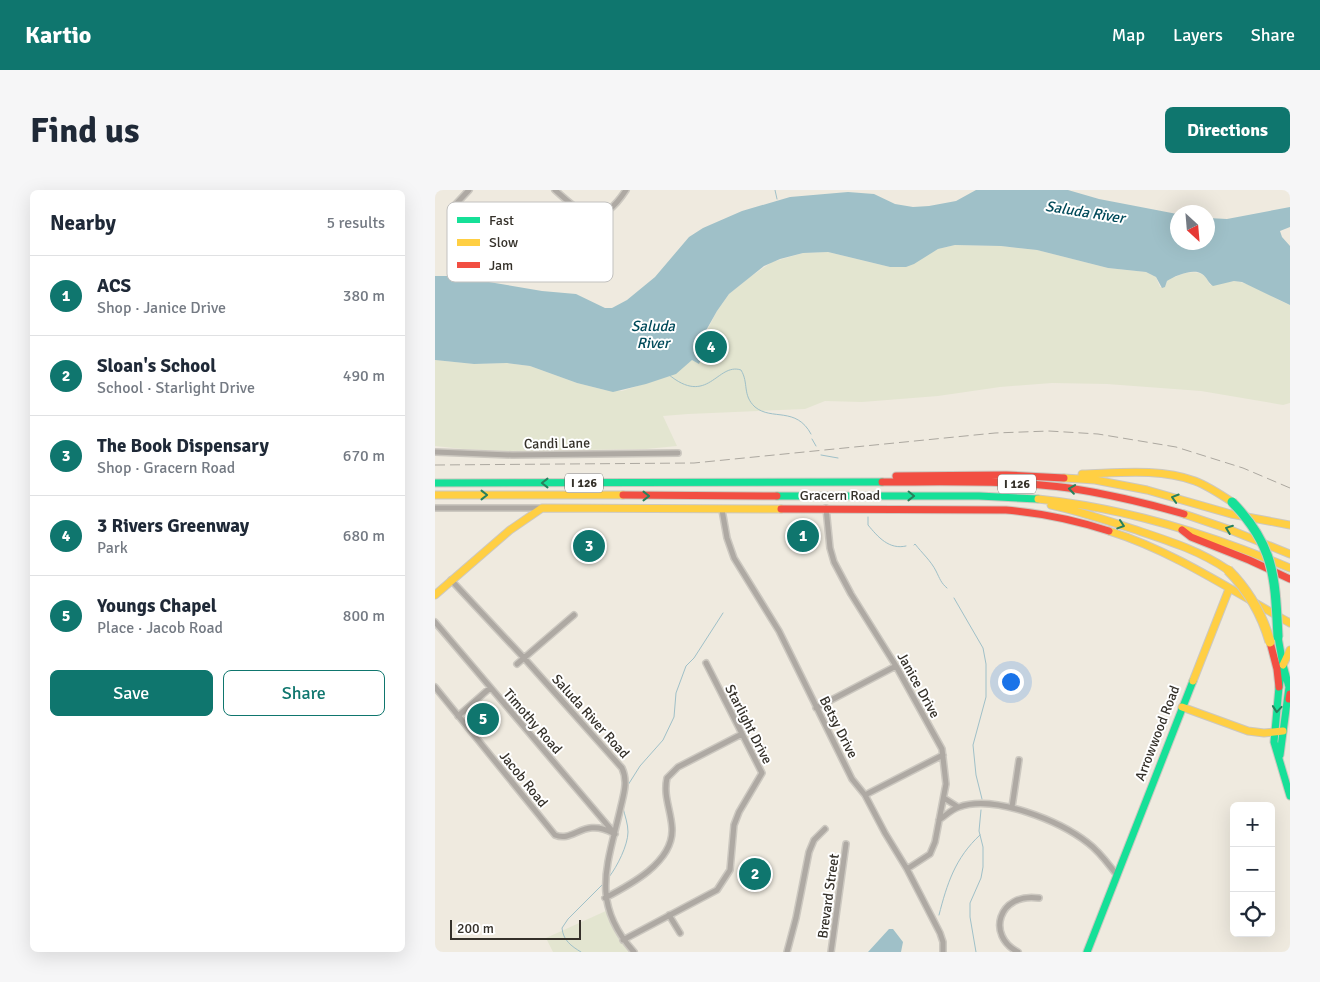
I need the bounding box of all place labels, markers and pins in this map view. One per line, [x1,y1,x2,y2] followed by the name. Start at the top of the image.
[695,328,727,366] pin: 4
[787,517,819,555] pin: 1
[573,527,605,565] pin: 3
[467,700,499,738] pin: 5
[739,855,771,893] pin: 2

